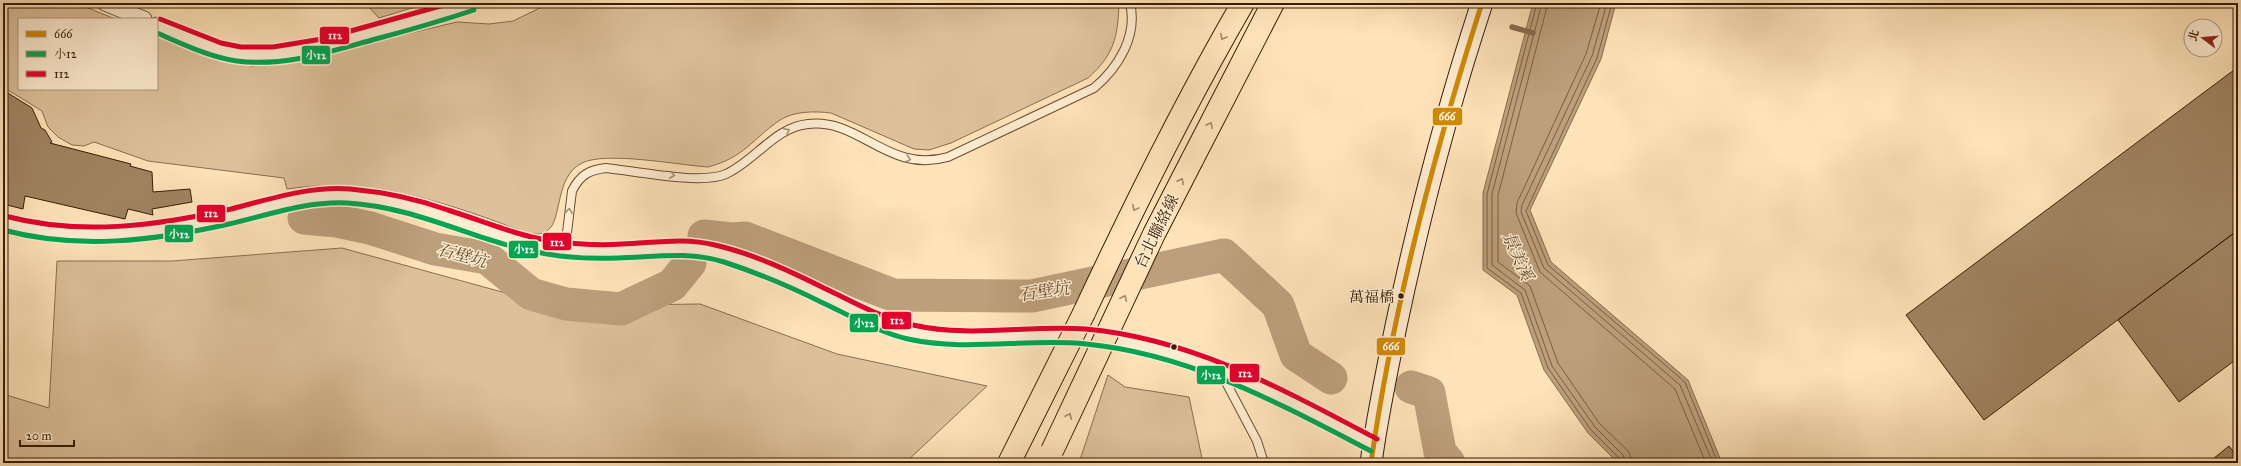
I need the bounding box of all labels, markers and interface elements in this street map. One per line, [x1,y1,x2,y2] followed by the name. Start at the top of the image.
[18,18,158,90] legend
[2183,18,2223,58] north arrow
[319,26,350,45] line badge: 112
[54,27,73,41] text: 666
[2186,28,2202,42] text: 北
[328,29,343,42] text: 112
[1221,33,1228,40] one-way arrow
[301,45,331,65] line badge: 小12
[54,47,77,61] text: 小12
[306,49,327,62] text: 小12
[54,67,69,81] text: 112
[1432,107,1463,126] line badge: 666
[1439,110,1457,123] text: 666
[1205,122,1212,130] one-way arrow
[783,128,790,136] one-way arrow
[905,154,911,162] one-way arrow
[669,171,675,180] one-way arrow
[1176,178,1184,185] one-way arrow
[1130,191,1183,271] street label: 台北聯絡線
[196,204,226,223] line badge: 112
[1132,204,1139,211] one-way arrow
[204,207,219,220] text: 112
[564,208,573,214] one-way arrow
[164,224,194,243] line badge: 小12
[169,228,190,241] text: 小12
[1498,229,1538,286] water label: 景美溪
[542,232,572,251] line badge: 112
[550,236,565,249] text: 112
[435,239,492,273] water label: 石壁坑
[508,240,539,259] line badge: 小12
[514,243,535,256] text: 小12
[1017,277,1074,305] water label: 石壁坑
[1349,288,1394,306] place label: 萬福橋
[1396,291,1406,301] marker: 萬福橋
[1120,295,1128,302] one-way arrow
[881,311,912,330] line badge: 112
[849,313,879,333] line badge: 小12
[890,314,905,327] text: 112
[854,317,875,330] text: 小12
[1376,337,1406,356] line badge: 666
[1383,340,1401,353] text: 666
[1169,342,1179,352] unlabelled marker
[1229,363,1260,383] line badge: 112
[1196,365,1226,385] line badge: 小12
[1238,367,1253,380] text: 112
[1201,369,1222,382] text: 小12
[1064,413,1072,420] one-way arrow
[20,422,74,448] scale bar
[26,429,52,443] text: 20 m

